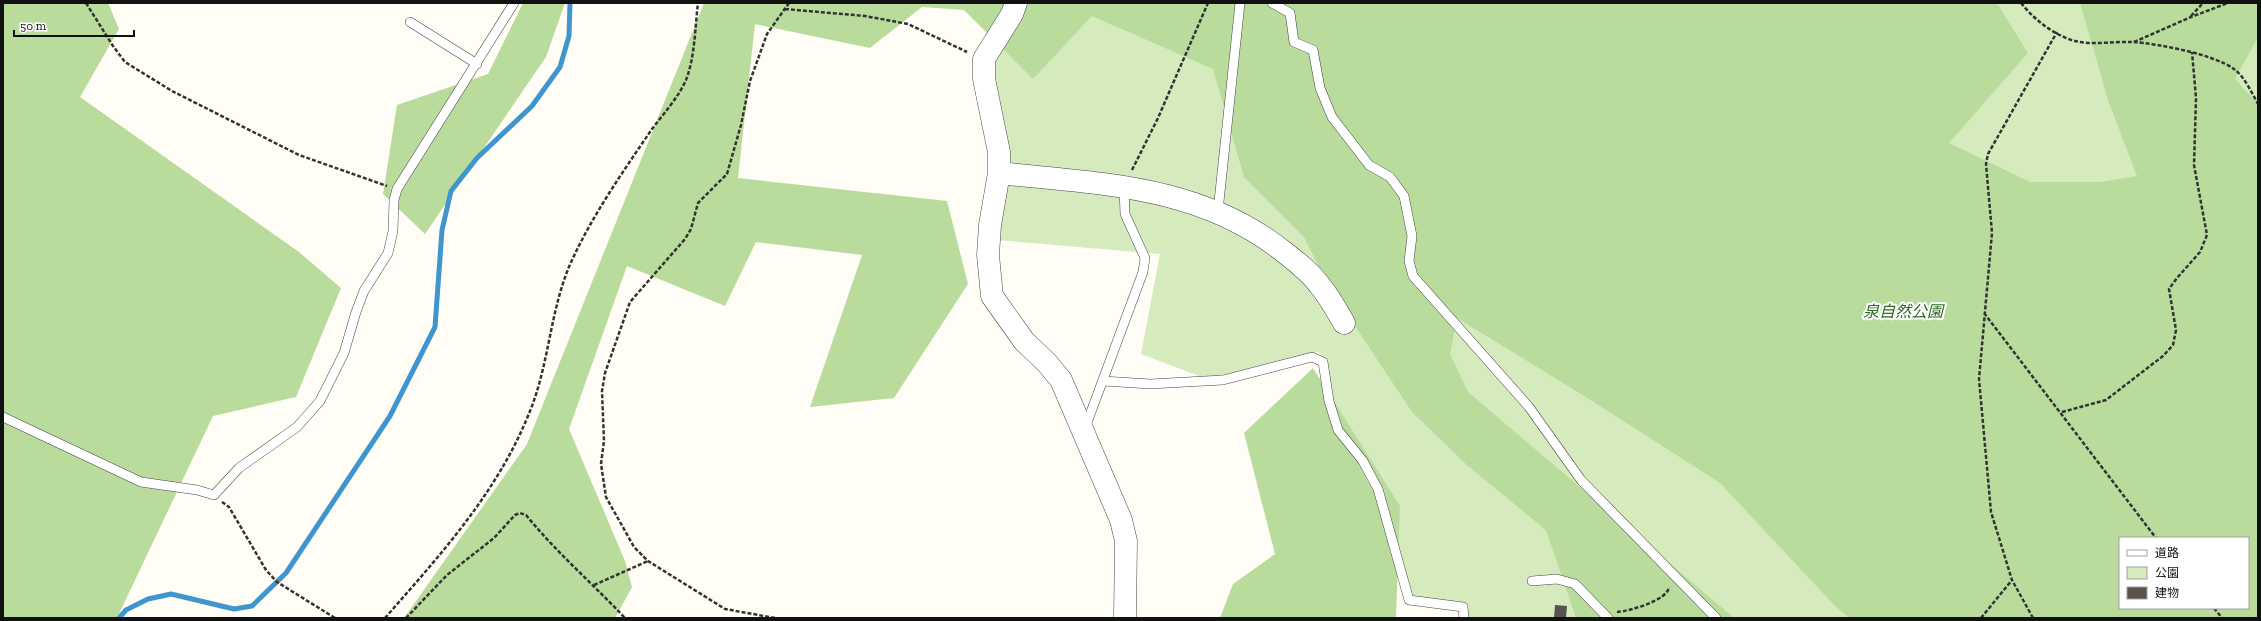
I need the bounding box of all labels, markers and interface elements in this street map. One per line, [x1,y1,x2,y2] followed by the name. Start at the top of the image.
[14,12,134,38] scale bar
[20,19,47,33] text: 50 m
[1863,302,1945,321] park label: 泉自然公園
[2119,537,2249,609] legend
[2155,546,2179,560] text: 道路
[2155,566,2179,580] text: 公園
[2155,586,2179,600] text: 建物

